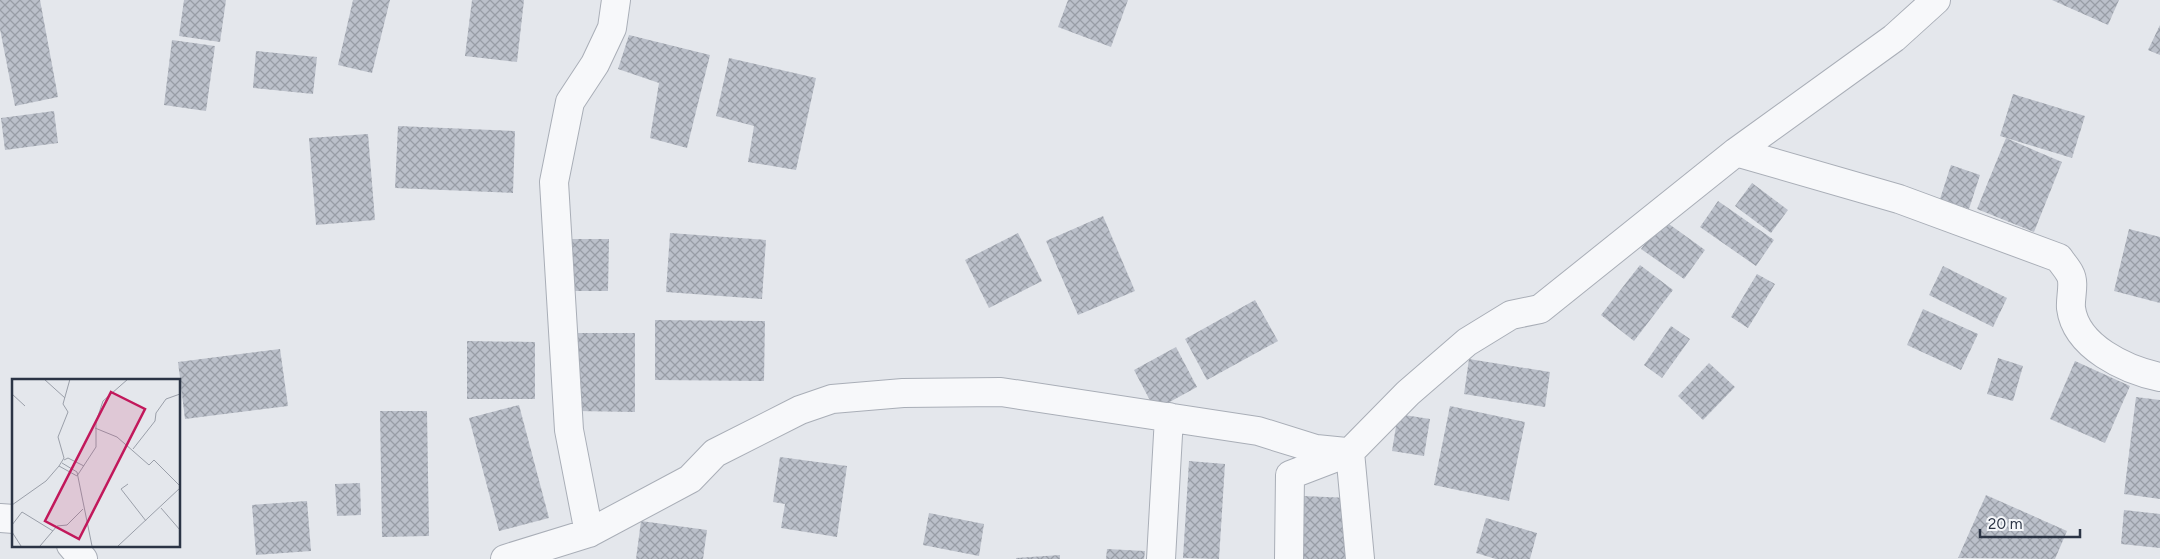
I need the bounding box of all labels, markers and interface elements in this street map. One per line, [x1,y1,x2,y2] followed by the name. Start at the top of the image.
[12,379,180,546] inset map
[1980,506,2080,538] scale bar
[1988,515,2022,533] text: 20 m

